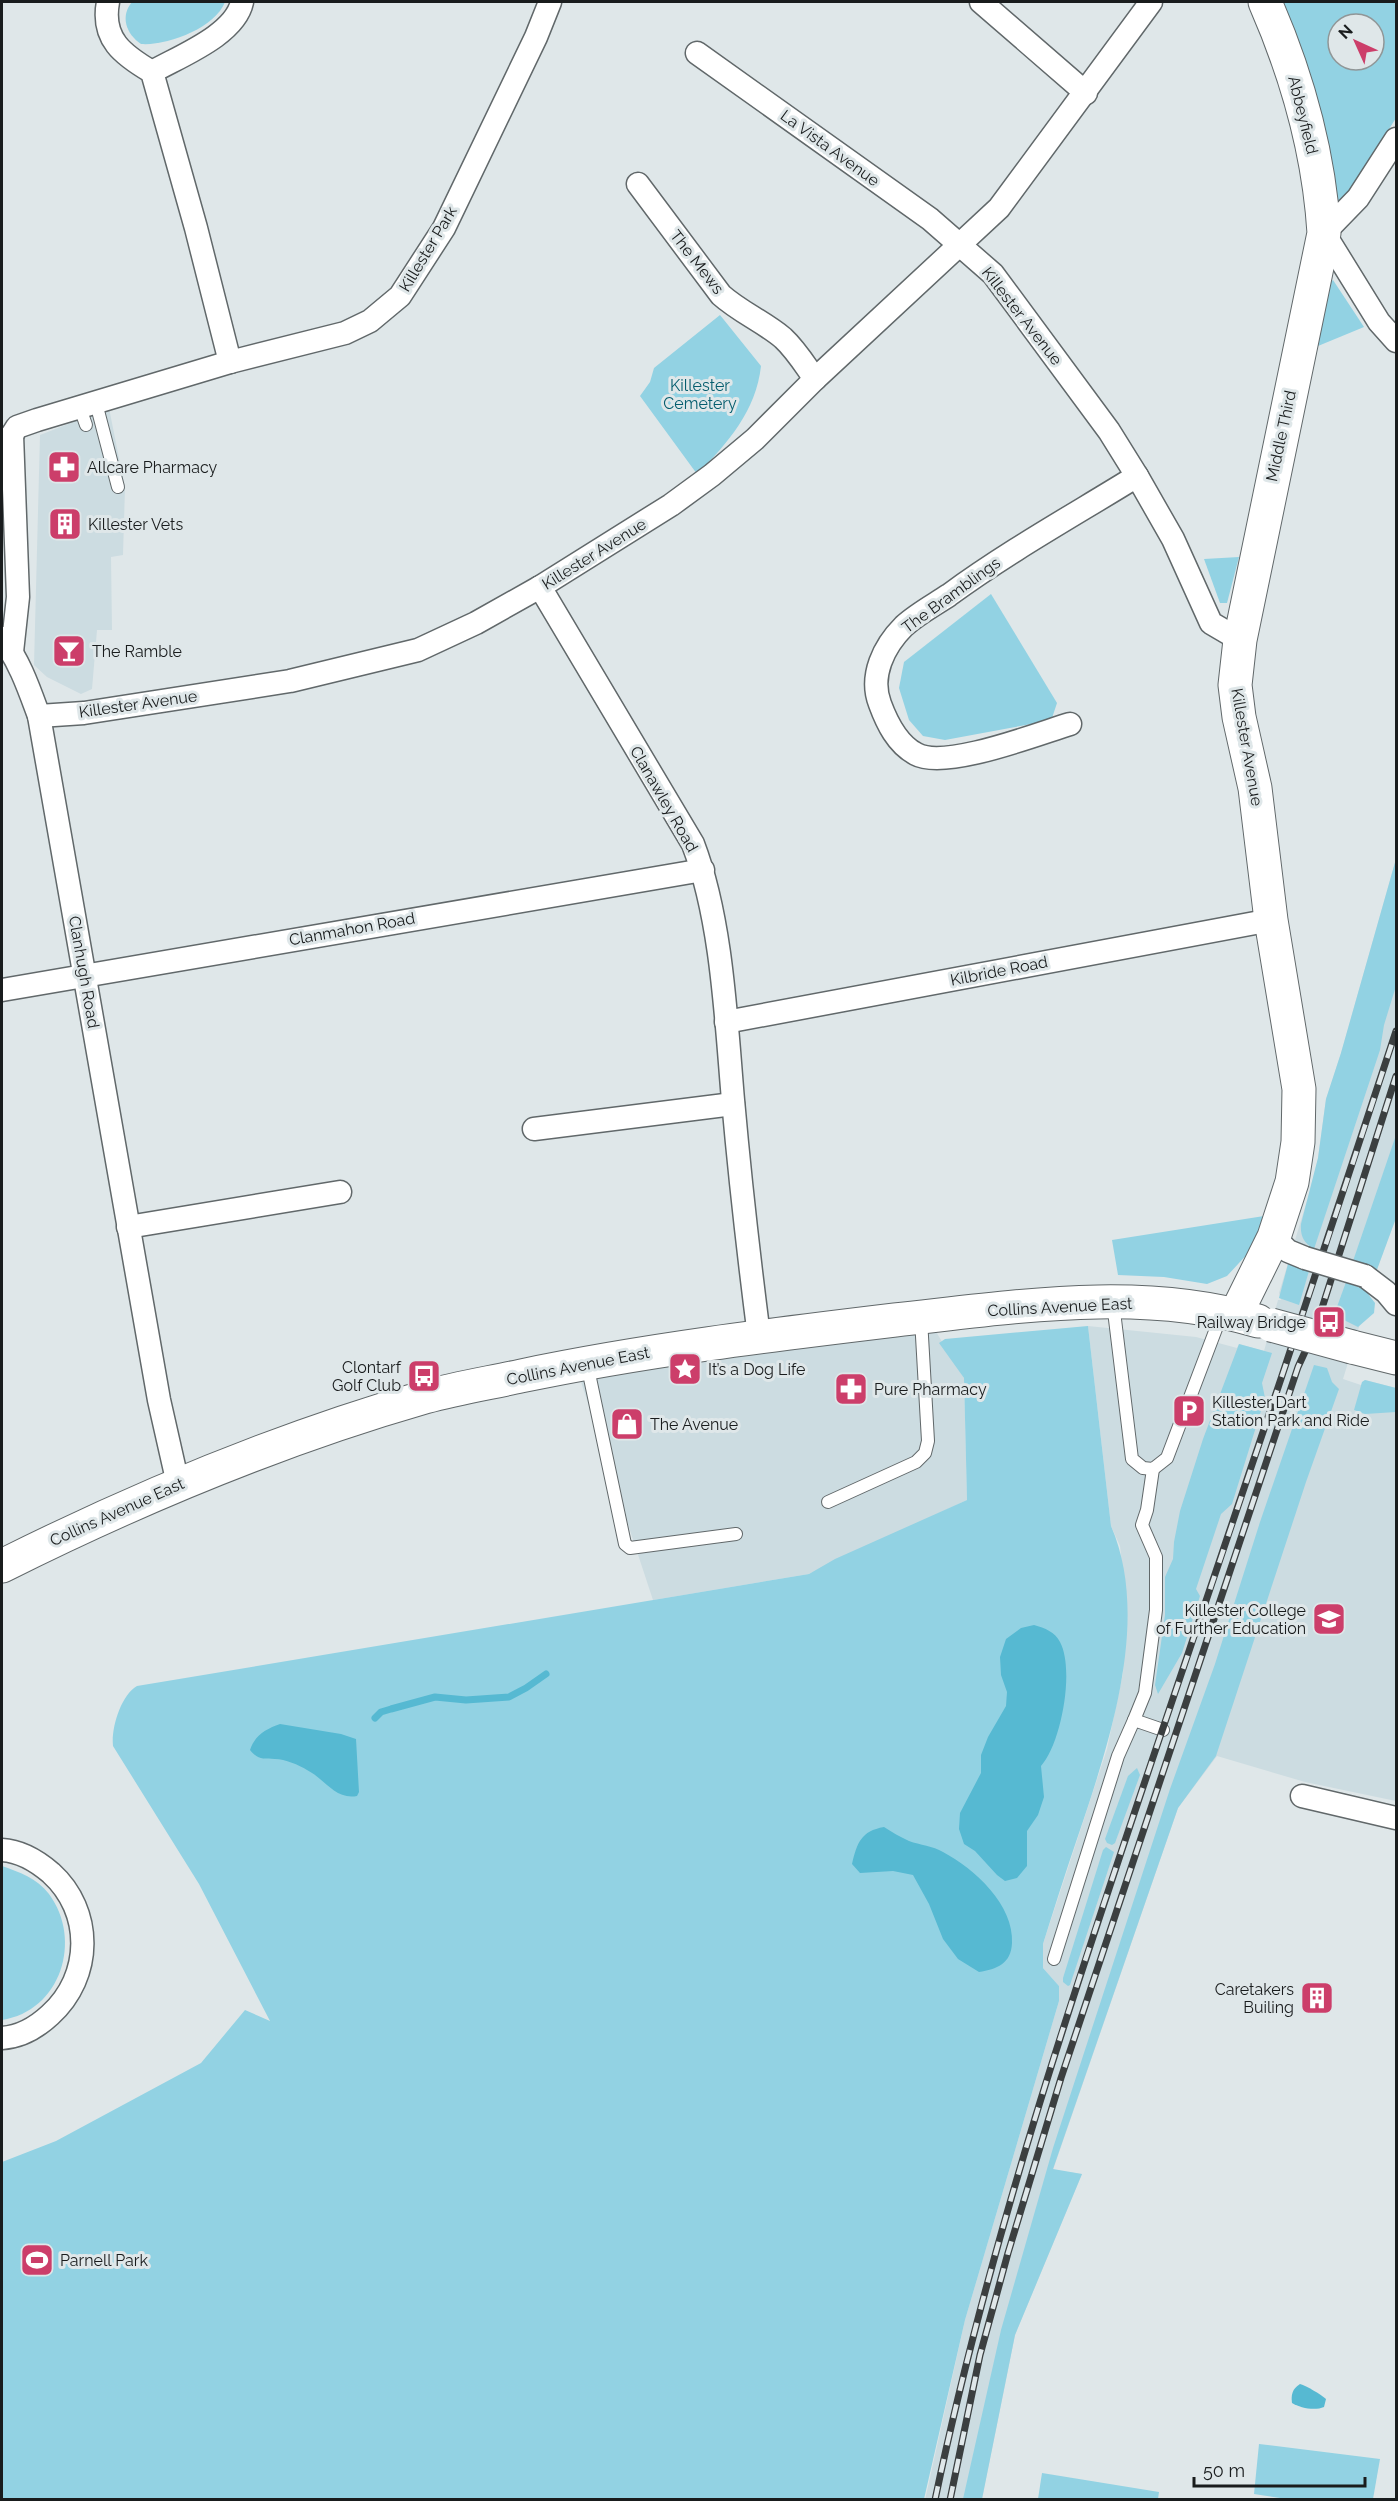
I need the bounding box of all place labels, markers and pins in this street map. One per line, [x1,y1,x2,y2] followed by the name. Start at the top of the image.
[46,449,82,485] pharmacy icon: Allcare Pharmacy
[87,458,218,477] place label: Allcare Pharmacy
[47,506,83,542] building icon: Killester Vets
[88,515,183,534] place label: Killester Vets
[51,633,87,669] bar icon: The Ramble
[92,642,182,661] place label: The Ramble
[1311,1304,1347,1340] bus stop icon: Railway Bridge
[1197,1313,1306,1332] place label: Railway Bridge
[667,1351,703,1387] place icon: It’s a Dog Life
[332,1358,402,1395] place label: Clontarf Golf Club
[406,1358,442,1394] bus stop icon: Clontarf Golf Club
[708,1360,805,1379] place label: It’s a Dog Life
[833,1371,869,1407] pharmacy icon: Pure Pharmacy
[874,1380,987,1399] place label: Pure Pharmacy
[1171,1393,1207,1429] parking icon: Killester Dart Station Park and Ride
[1212,1393,1369,1430] place label: Killester Dart Station Park and Ride
[609,1406,645,1442] shop icon: The Avenue
[650,1415,738,1434] place label: The Avenue
[1156,1601,1306,1638] place label: Killester College of Further Education
[1311,1601,1347,1637] school or university icon: Killester College of Further Education
[1215,1980,1294,2017] place label: Caretakers Builing
[1299,1980,1335,2016] building icon: Caretakers Builing
[19,2242,55,2278] sports icon: Parnell Park
[60,2251,148,2270] place label: Parnell Park

